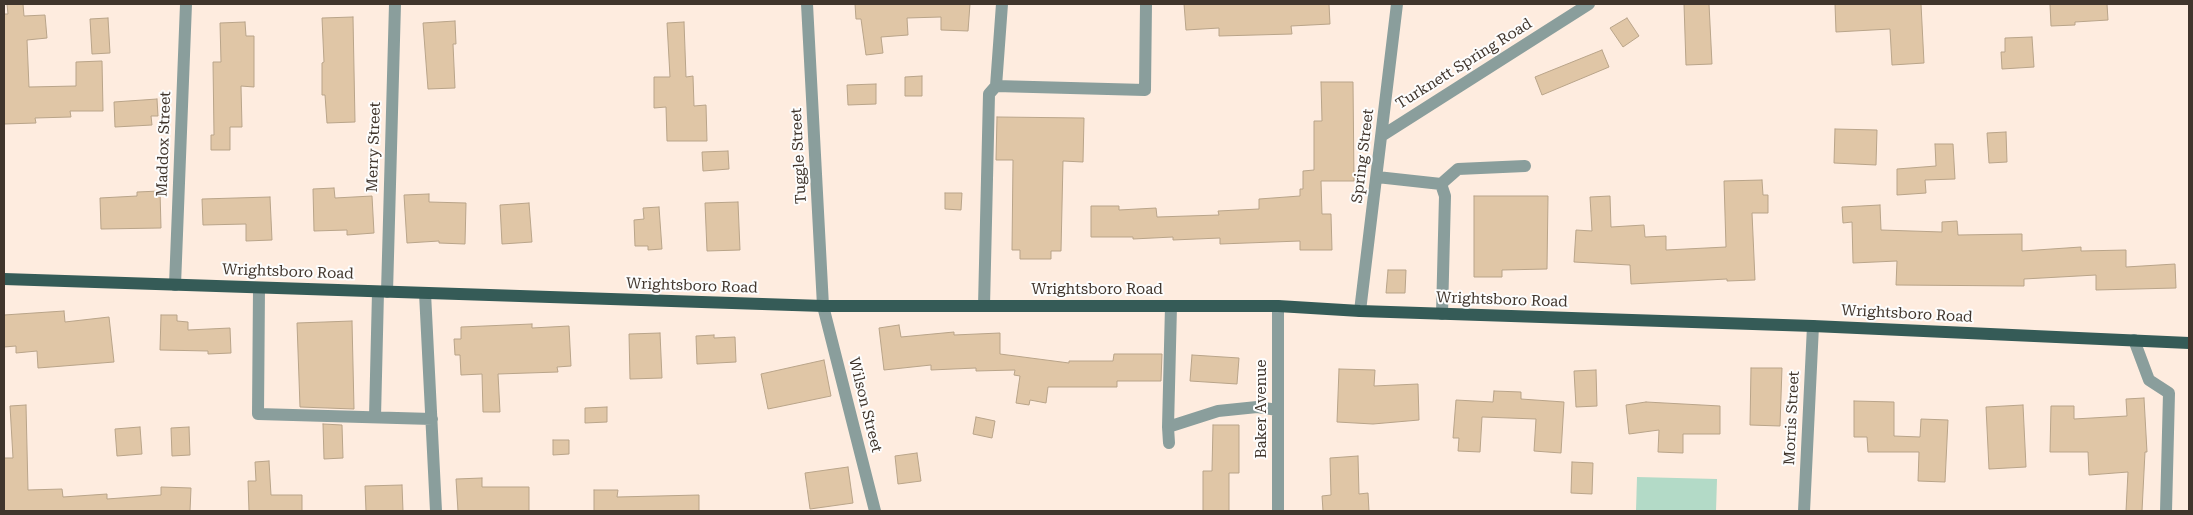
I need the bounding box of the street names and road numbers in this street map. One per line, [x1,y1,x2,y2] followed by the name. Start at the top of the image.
[1393,15,1535,113] street label: Turknett Spring Road
[153,91,175,197] street label: Maddox Street
[363,101,385,193] street label: Merry Street
[787,108,811,204] street label: Tuggle Street
[1348,108,1378,204] street label: Spring Street
[222,261,354,283] street label: Wrightsboro Road
[626,275,758,297] street label: Wrightsboro Road
[1031,281,1163,299] street label: Wrightsboro Road
[1436,289,1568,311] street label: Wrightsboro Road
[1841,302,1973,326] street label: Wrightsboro Road
[844,356,886,454] street label: Wilson Street
[1253,359,1271,459] street label: Baker Avenue
[1781,370,1803,466] street label: Morris Street

